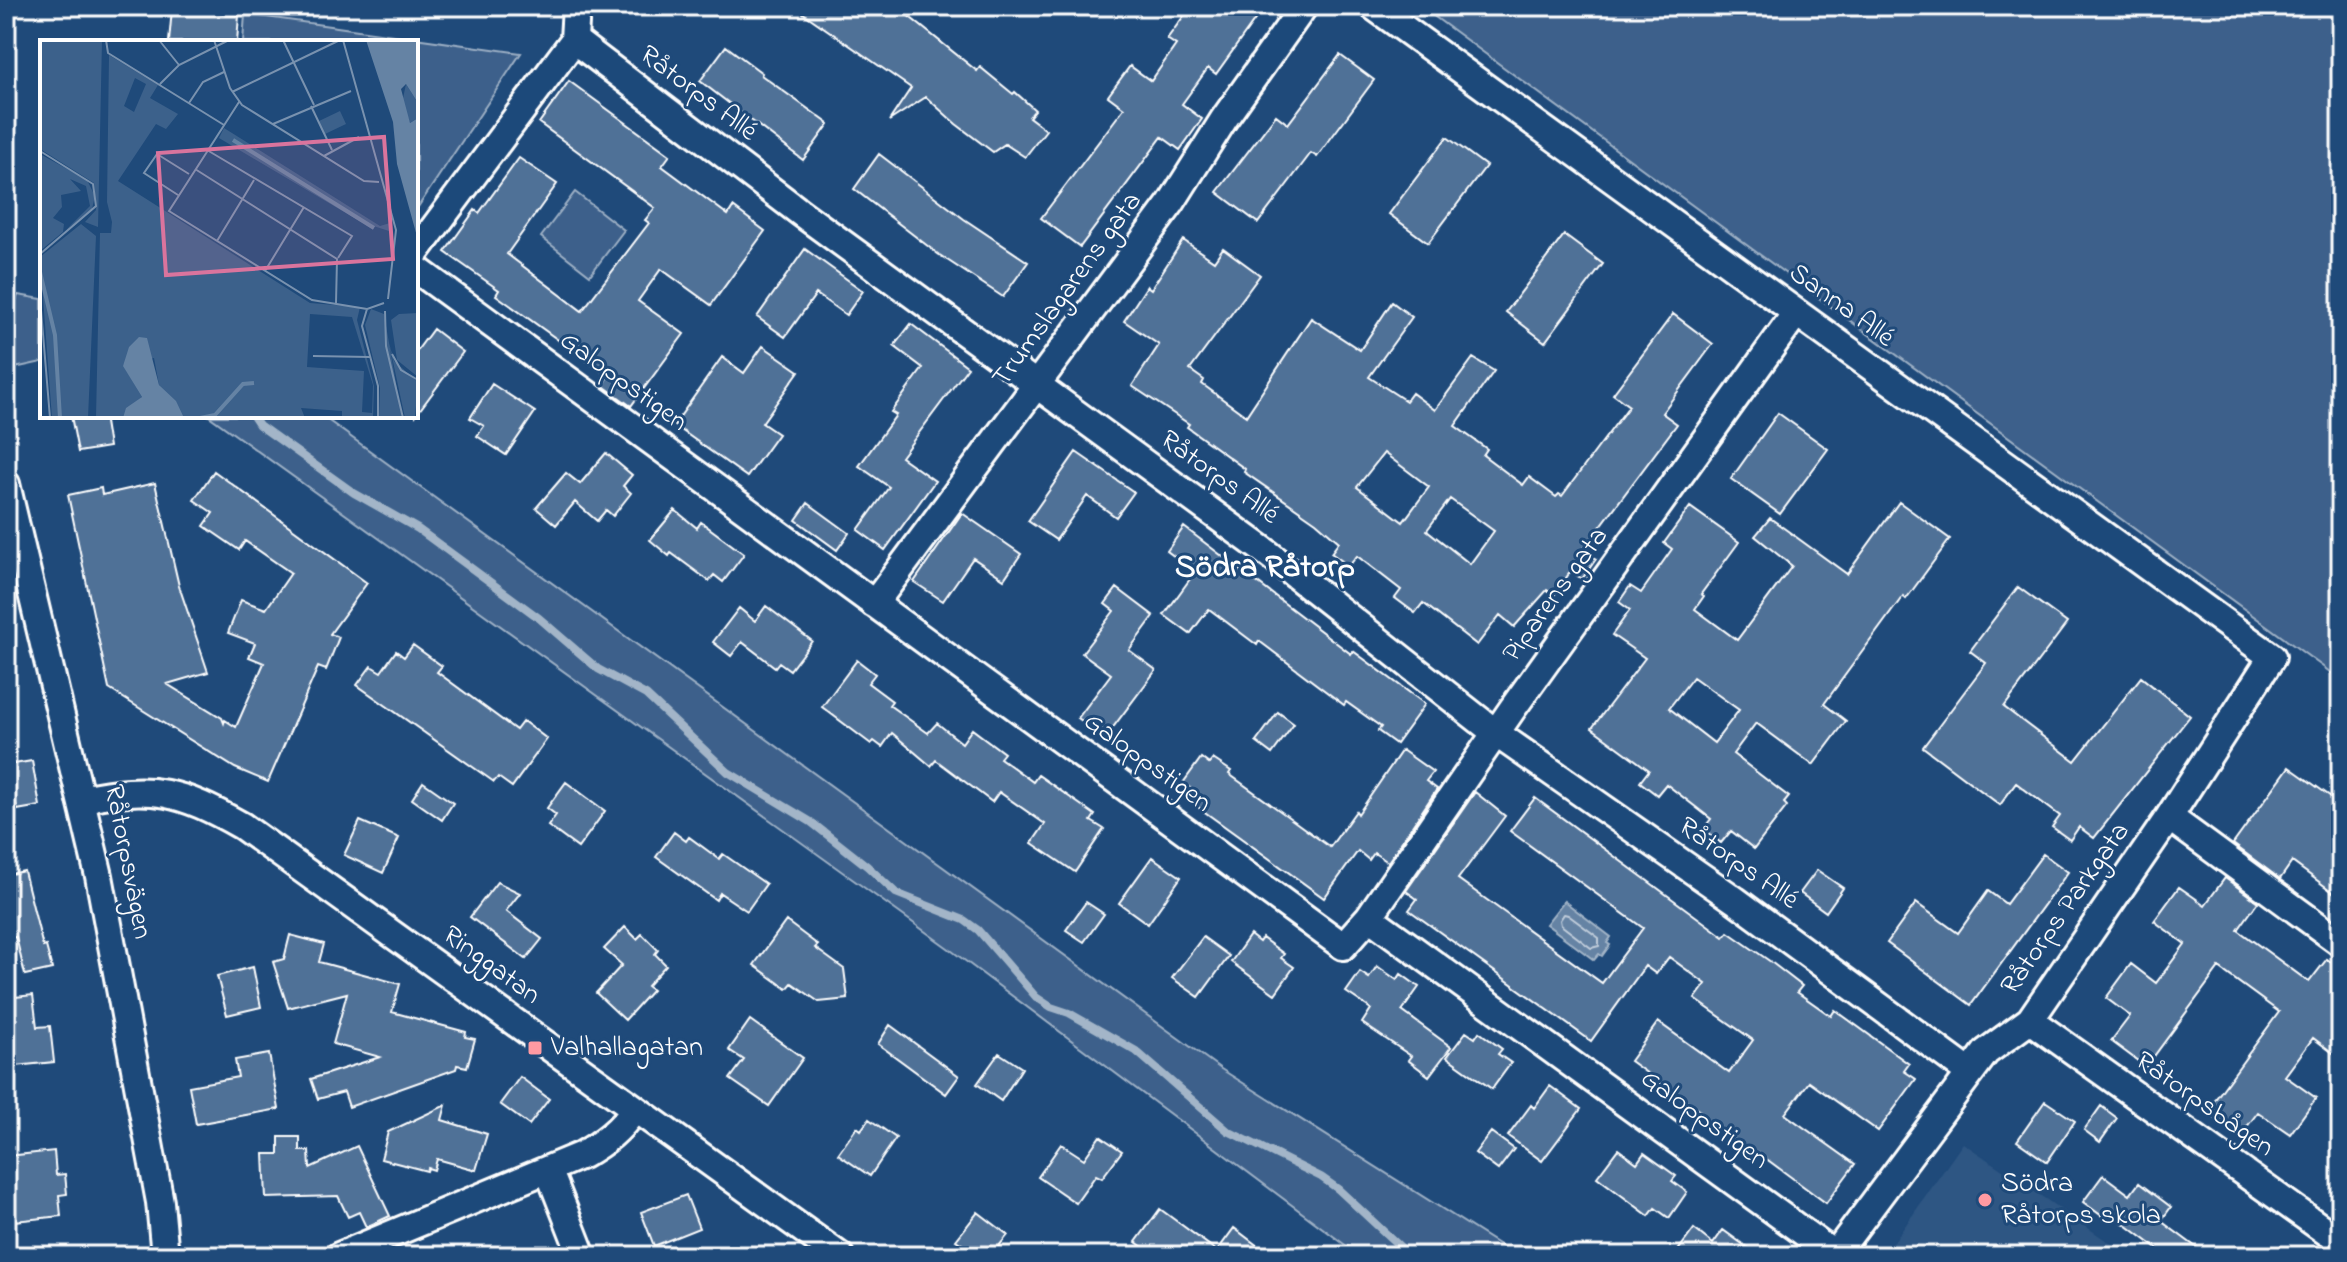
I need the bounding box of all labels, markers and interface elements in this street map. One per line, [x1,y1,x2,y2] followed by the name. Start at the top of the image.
[630,36,766,152] street label: Råtorps Allé
[40,40,418,418] inset map
[983,184,1153,396] street label: Trumslagarens gata
[1780,254,1903,359] street label: Sanna Allé
[550,321,696,443] street label: Galoppstigen
[1151,421,1288,536] street label: Råtorps Allé
[1493,519,1619,671] street label: Piparens gata
[1175,545,1355,592] district label: Södra Råtorp
[1074,702,1220,824] street label: Galoppstigen
[92,781,162,943] street label: Råtorpsvägen
[1669,807,1807,921] street label: Råtorps Allé
[1991,814,2141,1004] street label: Råtorps Parkgata
[433,916,549,1016] street label: Ringgatan
[550,1028,703,1069] place label: Valhallagatan
[526,1039,544,1057] marker: Valhallagatan
[2126,1042,2282,1168] street label: Råtorpsbågen
[1631,1059,1777,1181] street label: Galoppstigen
[2001,1164,2161,1237] place label: Södra Råtorps skola
[1976,1191,1994,1209] marker: Södra Råtorps skola

